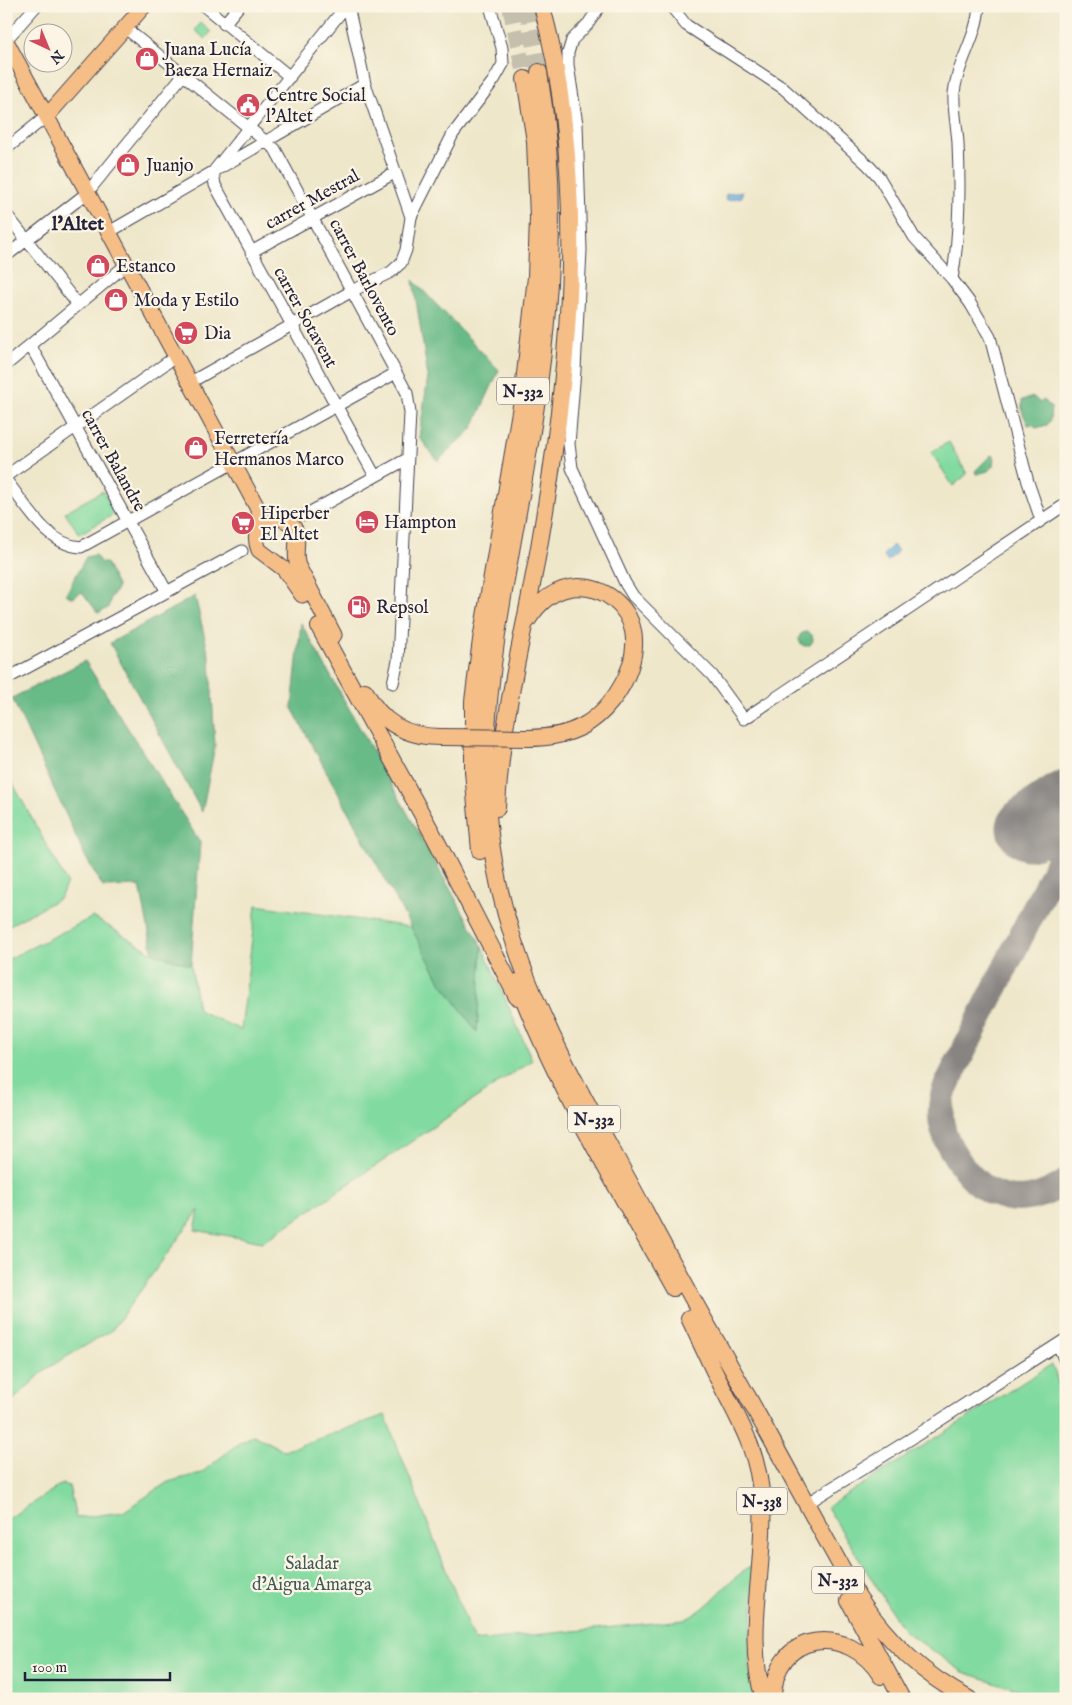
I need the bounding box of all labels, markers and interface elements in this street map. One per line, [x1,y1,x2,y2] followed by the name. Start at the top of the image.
[22,22,72,72] north arrow
[162,39,273,83] place label: Juana Lucía Baeza Hernaiz
[46,45,68,67] text: N
[134,46,160,72] shop icon: Juana Lucía Baeza Hernaiz
[266,85,366,129] place label: Centre Social l'Altet
[235,92,261,118] public building icon: Centre Social l'Altet
[115,152,141,178] shop icon: Juanjo
[144,155,194,178] place label: Juanjo
[262,165,364,236] street label: carrer Mestral
[51,212,104,237] district label: l'Altet
[323,215,404,341] street label: carrer Barlovento
[85,253,111,279] shop icon: Estanco
[116,256,176,279] place label: Estanco
[267,263,342,372] street label: carrer Sotavent
[103,287,129,313] shop icon: Moda y Estilo
[134,290,239,313] place label: Moda y Estilo
[173,320,199,346] supermarket icon: Dia
[204,323,231,346] place label: Dia
[497,378,549,404] road number: N-332
[75,405,150,516] street label: carrer Balandre
[214,428,344,472] place label: Ferretería Hermanos Marco
[183,435,209,461] shop icon: Ferretería Hermanos Marco
[260,503,330,547] place label: Hiperber El Altet
[354,509,380,535] hotel icon: Hampton
[230,510,256,536] supermarket icon: Hiperber El Altet
[384,512,457,535] place label: Hampton
[346,594,372,620] fuel station icon: Repsol
[376,597,429,620] place label: Repsol
[568,1106,620,1132] road number: N-332
[737,1488,787,1514] road number: N-338
[252,1553,372,1597] park label: Saladar d’Aigua Amarga
[812,1566,864,1594] road number: N-332
[25,1650,170,1682] scale bar
[32,1658,68,1677] text: 100 m

